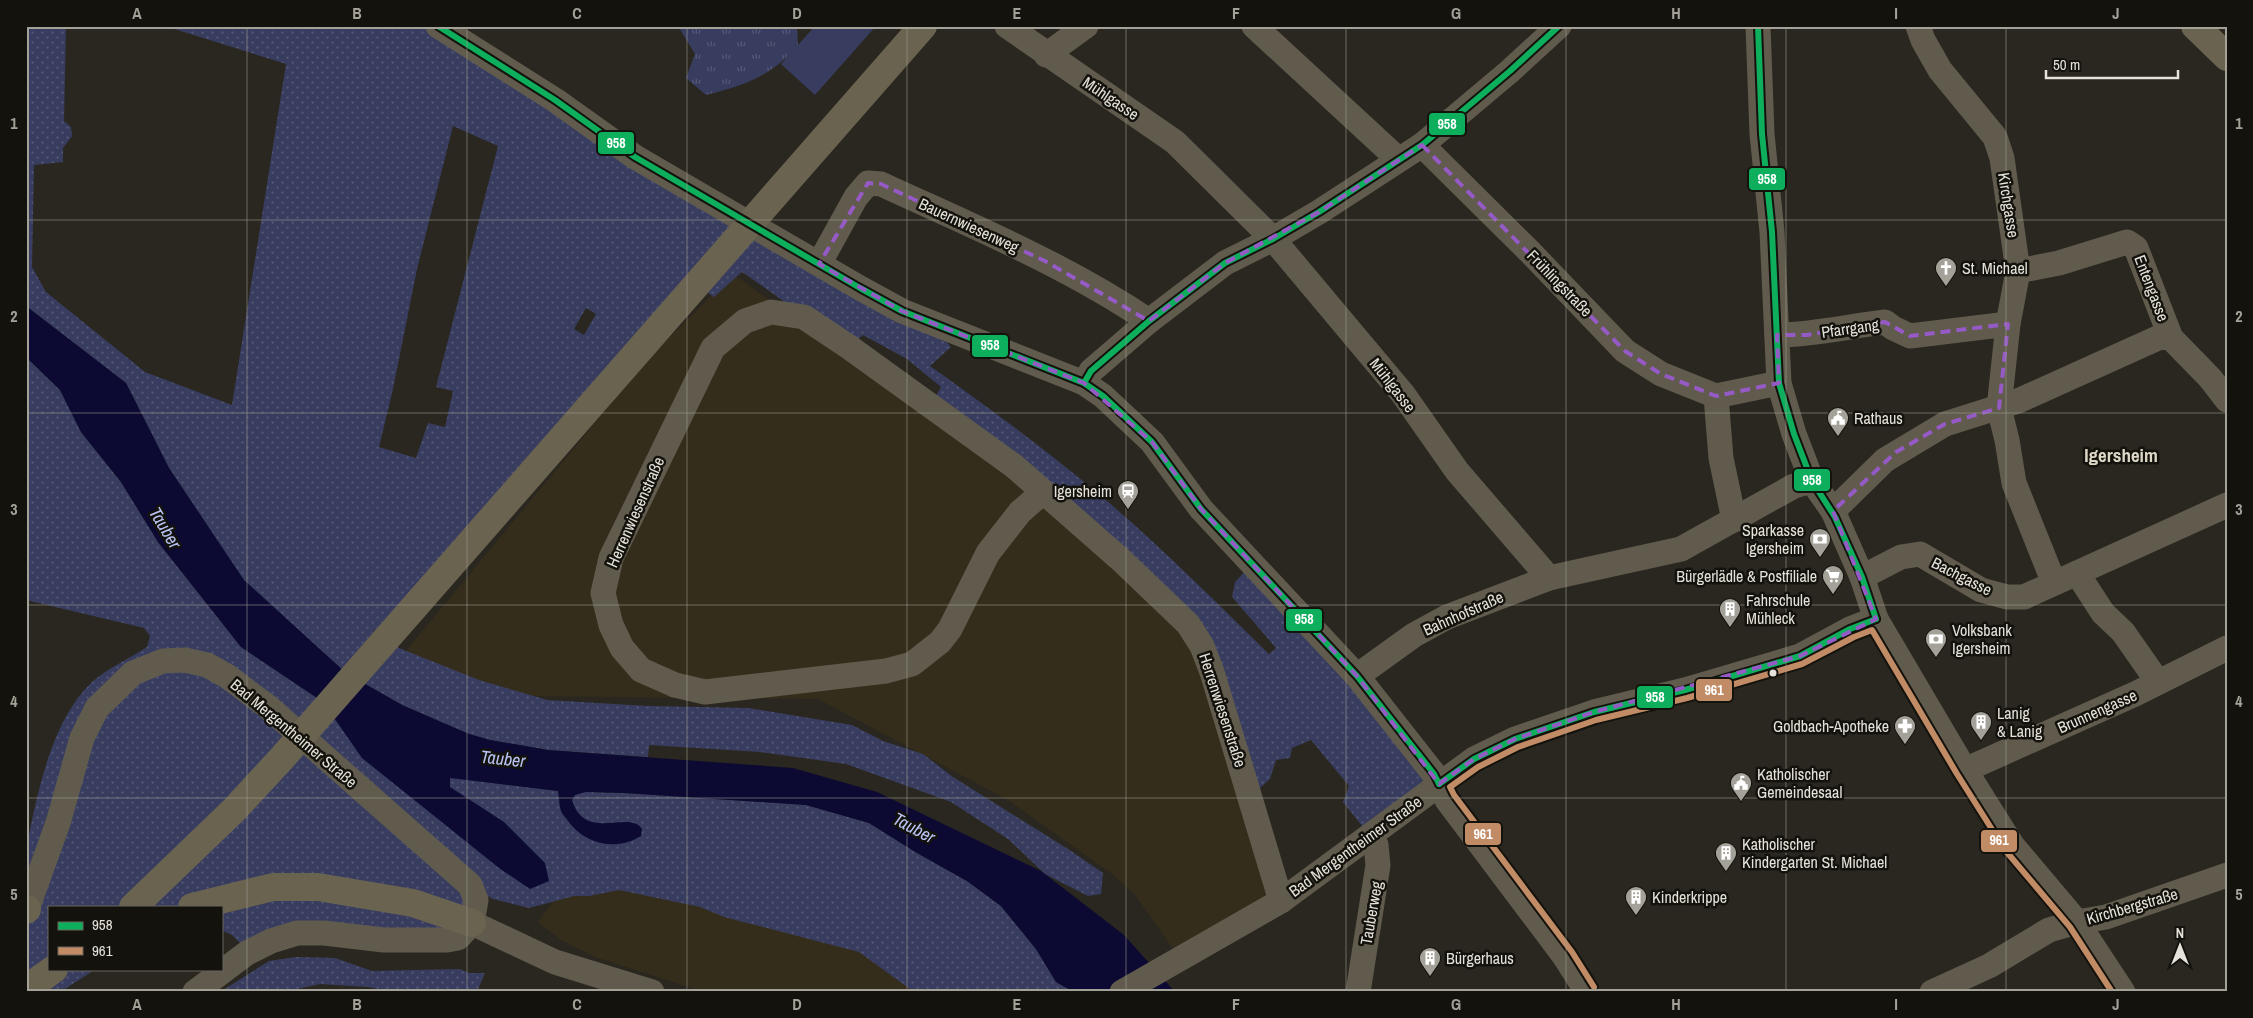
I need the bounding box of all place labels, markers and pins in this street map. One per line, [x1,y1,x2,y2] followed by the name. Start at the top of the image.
[1934,256,1958,287] church icon: St. Michael
[1962,257,2028,279] place label: St. Michael
[1826,406,1850,437] public building icon: Rathaus
[1854,407,1903,429] place label: Rathaus
[1116,479,1140,510] station icon: Igersheim
[1054,480,1112,502] place label: Igersheim
[1742,519,1804,559] place label: Sparkasse Igersheim
[1808,527,1832,558] bank icon: Sparkasse Igersheim
[1821,564,1845,595] supermarket icon: Bürgerlädle & Postfiliale
[1676,565,1817,587] place label: Bürgerlädle & Postfiliale
[1746,589,1810,629] place label: Fahrschule Mühleck
[1718,597,1742,628] building icon: Fahrschule Mühleck
[1952,619,2012,659] place label: Volksbank Igersheim
[1924,627,1948,658] bank icon: Volksbank Igersheim
[1768,668,1778,678] unlabelled marker
[1997,702,2043,742] place label: Lanig & Lanig
[1969,710,1993,741] building icon: Lanig & Lanig
[1893,714,1917,745] pharmacy icon: Goldbach-Apotheke
[1773,715,1889,737] place label: Goldbach-Apotheke
[1757,763,1842,803] place label: Katholischer Gemeindesaal
[1729,771,1753,802] public building icon: Katholischer Gemeindesaal
[1742,833,1887,873] place label: Katholischer Kindergarten St. Michael
[1714,841,1738,872] building icon: Katholischer Kindergarten St. Michael
[1624,885,1648,916] building icon: Kinderkrippe
[1652,886,1727,908] place label: Kinderkrippe
[1418,946,1442,977] building icon: Bürgerhaus
[1446,947,1514,969] place label: Bürgerhaus

